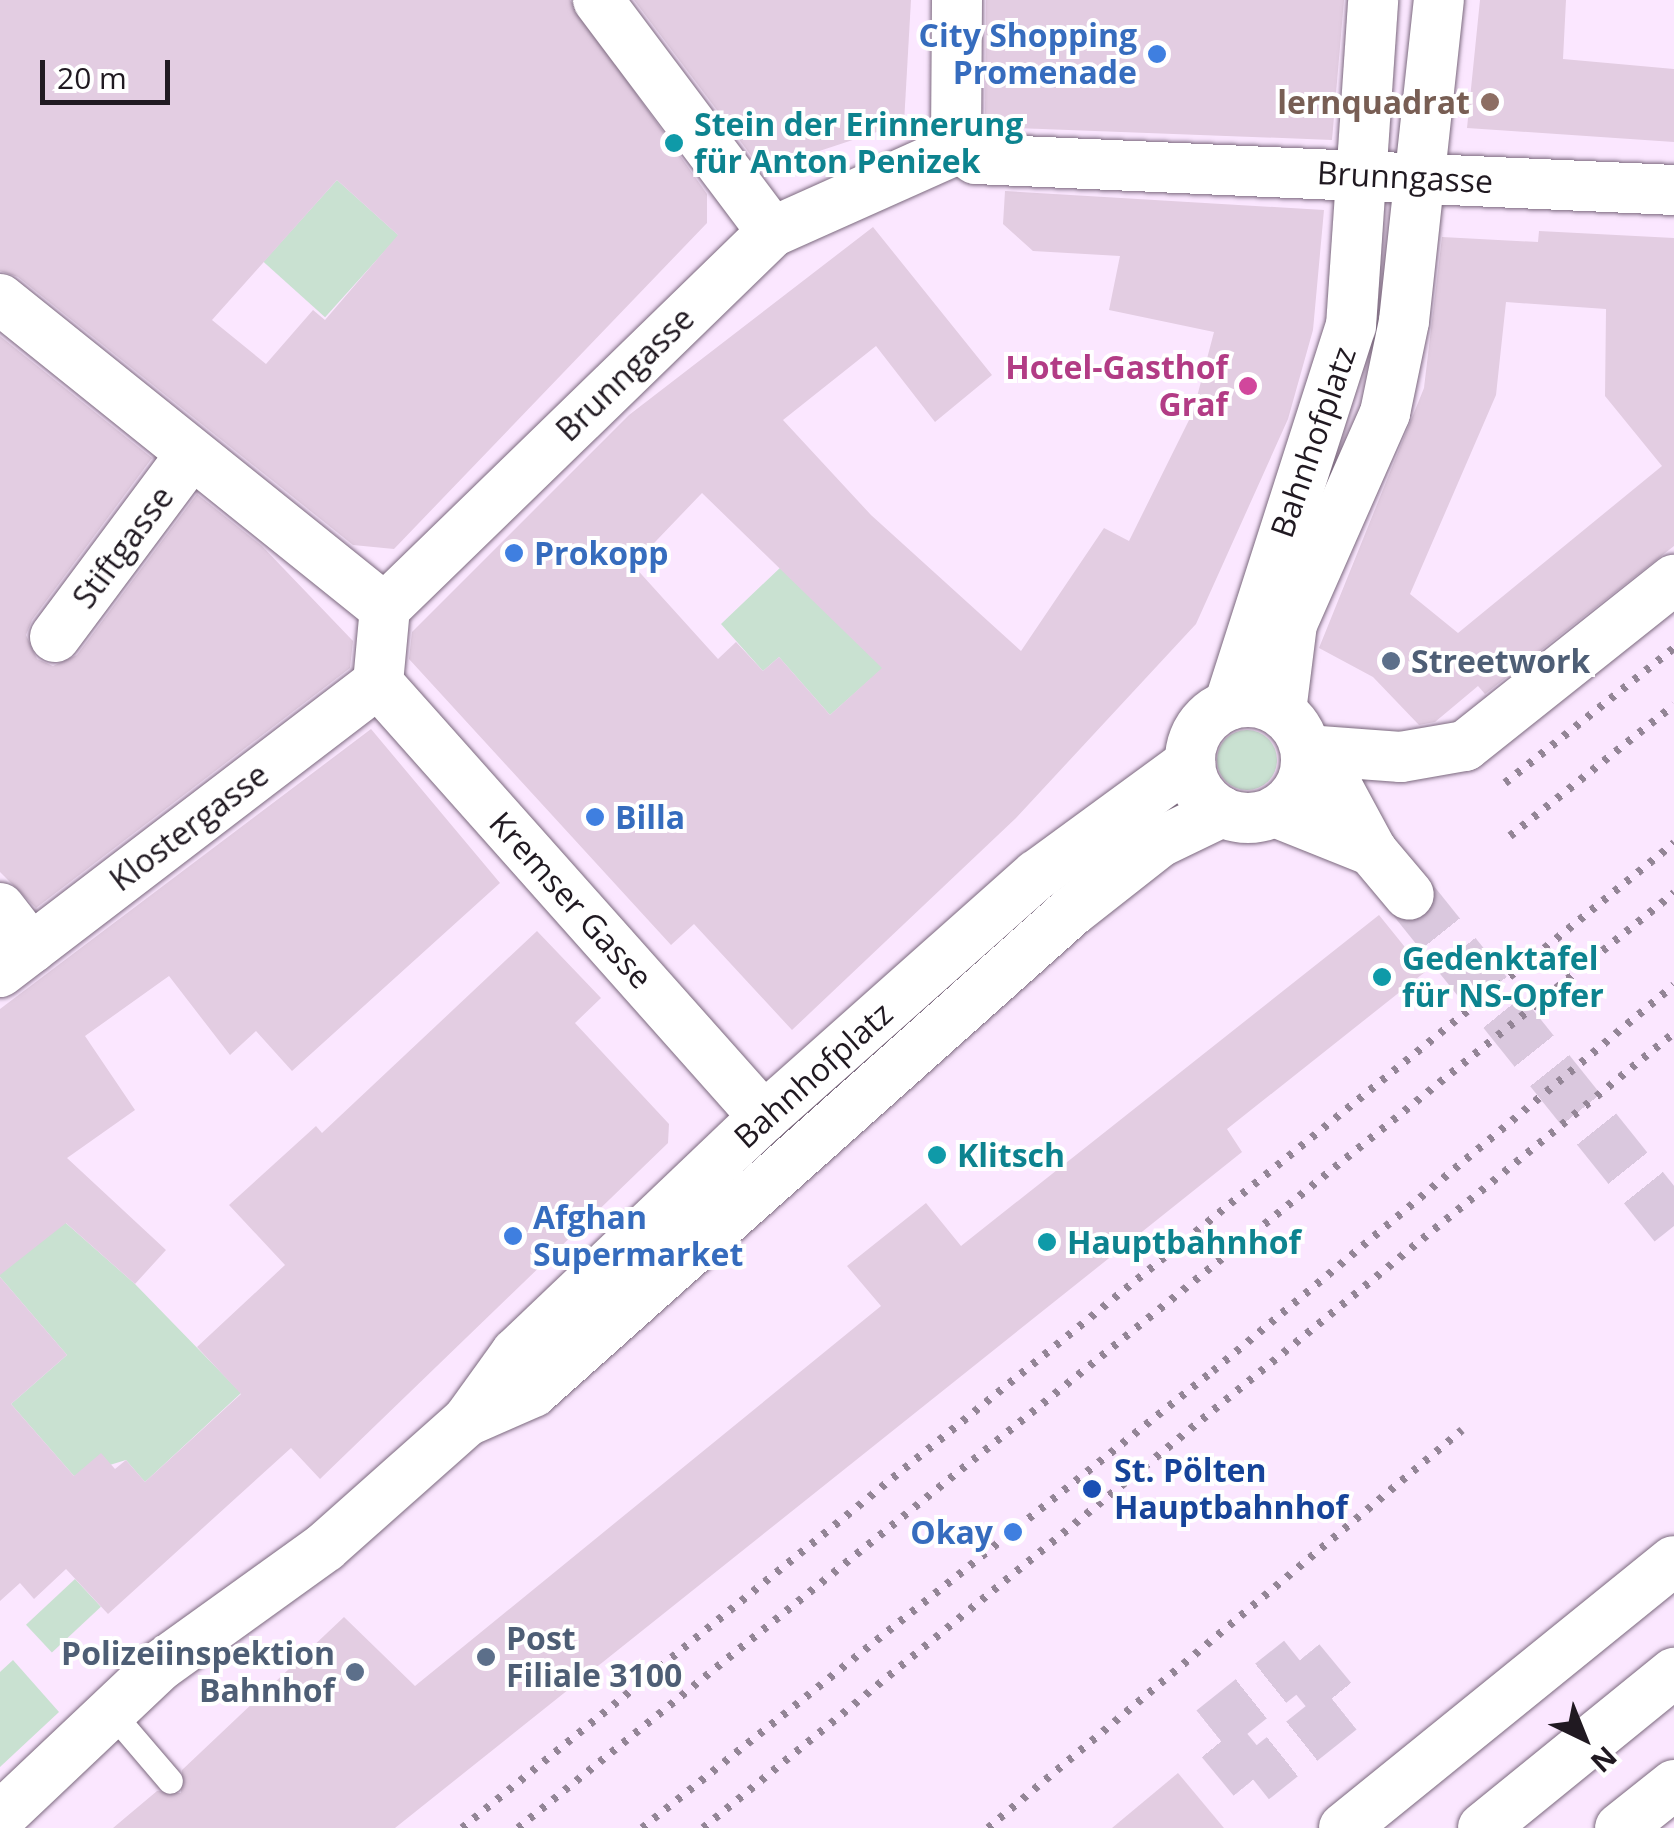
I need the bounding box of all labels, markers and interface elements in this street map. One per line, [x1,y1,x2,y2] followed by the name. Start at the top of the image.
[919,17,1137,92] place label: City Shopping Promenade
[45,40,175,102] scale bar
[1146,43,1168,65] marker: City Shopping Promenade
[57,57,127,98] text: 20 m
[1277,83,1470,121] place label: lernquadrat
[1479,91,1501,113] marker: lernquadrat
[694,106,1023,181] place label: Stein der Erinnerung für Anton Penizek
[663,132,685,154] marker: Stein der Erinnerung für Anton Penizek
[1316,153,1494,201] street label: Brunngasse
[548,299,702,449] street label: Brunngasse
[1262,342,1364,542] street label: Bahnhofplatz
[1005,349,1228,424] place label: Hotel-Gasthof Graf
[1237,375,1259,397] marker: Hotel-Gasthof Graf
[65,478,181,616] street label: Stiftgasse
[534,534,669,572] place label: Prokopp
[503,542,525,564] marker: Prokopp
[1411,642,1590,680] place label: Streetwork
[1380,650,1402,672] marker: Streetwork
[102,755,276,899] street label: Klostergasse
[615,798,685,836] place label: Billa
[482,804,660,996] street label: Kremser Gasse
[584,806,606,828] marker: Billa
[1402,940,1604,1015] place label: Gedenktafel für NS-Opfer
[1371,966,1393,988] marker: Gedenktafel für NS-Opfer
[726,994,900,1156] street label: Bahnhofplatz
[957,1136,1065,1174] place label: Klitsch
[926,1144,948,1166] marker: Klitsch
[533,1199,743,1274] place label: Afghan Supermarket
[1067,1223,1301,1261] place label: Hauptbahnhof
[502,1225,524,1247] marker: Afghan Supermarket
[1036,1231,1058,1253] marker: Hauptbahnhof
[1114,1452,1348,1527] place label: St. Pölten Hauptbahnhof
[1079,1476,1105,1502] marker: St. Pölten Hauptbahnhof
[910,1513,993,1551] place label: Okay
[1002,1521,1024,1543] marker: Okay
[506,1620,682,1695] place label: Post Filiale 3100
[61,1635,335,1710] place label: Polizeiinspektion Bahnhof
[475,1646,497,1668] marker: Post Filiale 3100
[344,1661,366,1683] marker: Polizeiinspektion Bahnhof
[1534,1688,1634,1788] north arrow
[1583,1738,1626,1782] text: N

